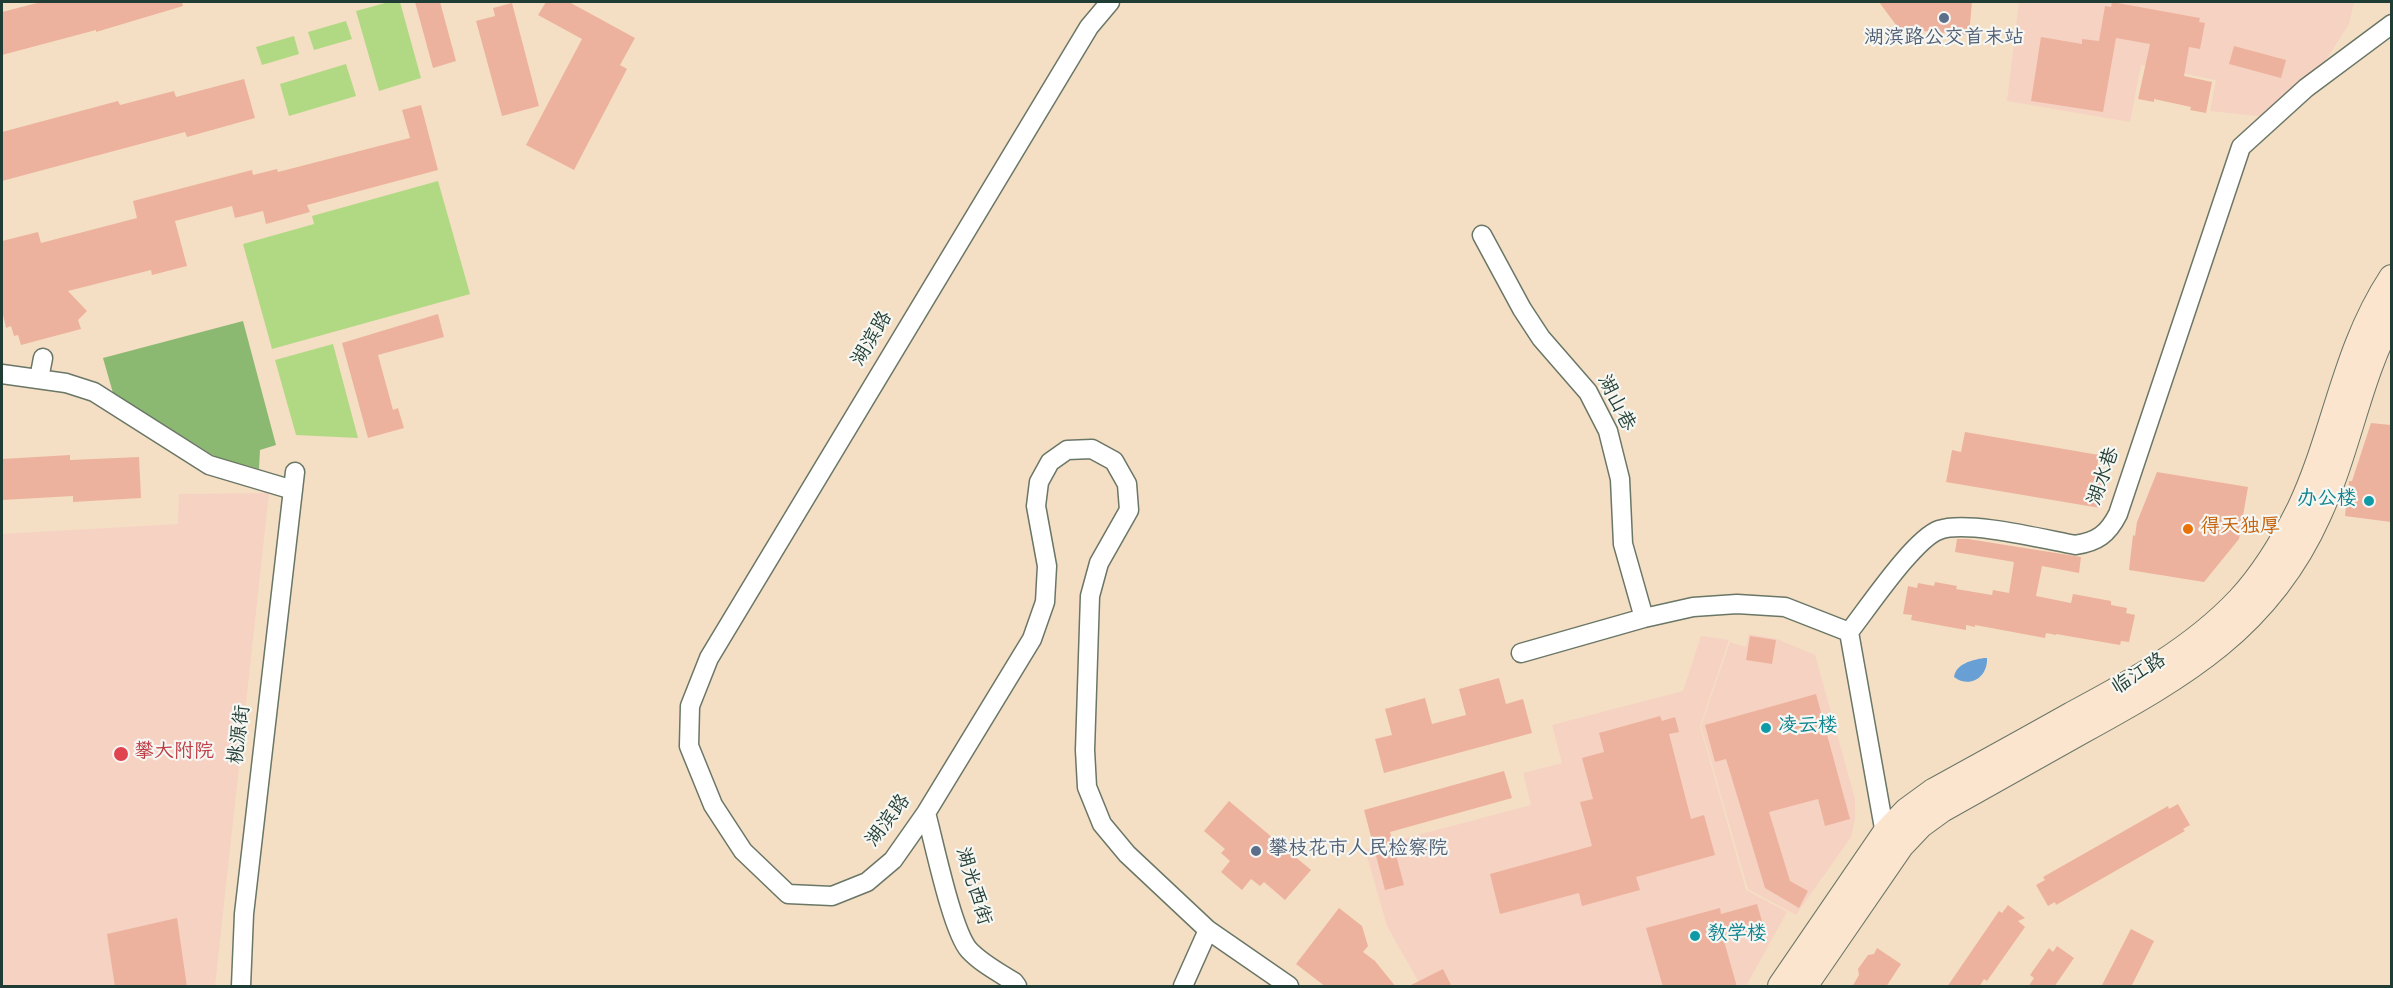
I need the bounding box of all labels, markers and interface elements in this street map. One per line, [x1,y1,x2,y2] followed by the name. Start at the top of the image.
[1937,11,1951,25] marker: 湖滨路公交首末站
[1864,28,2024,52] place label: 湖滨路公交首末站
[848,308,900,372] street label: 湖滨路
[1590,372,1638,436] street label: 湖山巷
[2085,445,2127,509] street label: 湖水巷
[2297,489,2357,513] place label: 办公楼
[2362,494,2376,508] marker: 办公楼
[2200,517,2280,541] place label: 得天独厚
[2181,522,2195,536] marker: 得天独厚
[2108,650,2172,702] street label: 临江路
[226,704,258,766] street label: 桃源街
[1778,716,1838,740] place label: 凌云楼
[1759,721,1773,735] marker: 凌云楼
[134,742,214,766] place label: 攀大附院
[112,745,130,763] marker: 攀大附院
[862,791,918,853] street label: 湖滨路
[1268,839,1448,863] place label: 攀枝花市人民检察院
[1249,844,1263,858] marker: 攀枝花市人民检察院
[948,845,994,929] street label: 湖光西街
[1707,924,1767,948] place label: 教学楼
[1688,929,1702,943] marker: 教学楼

